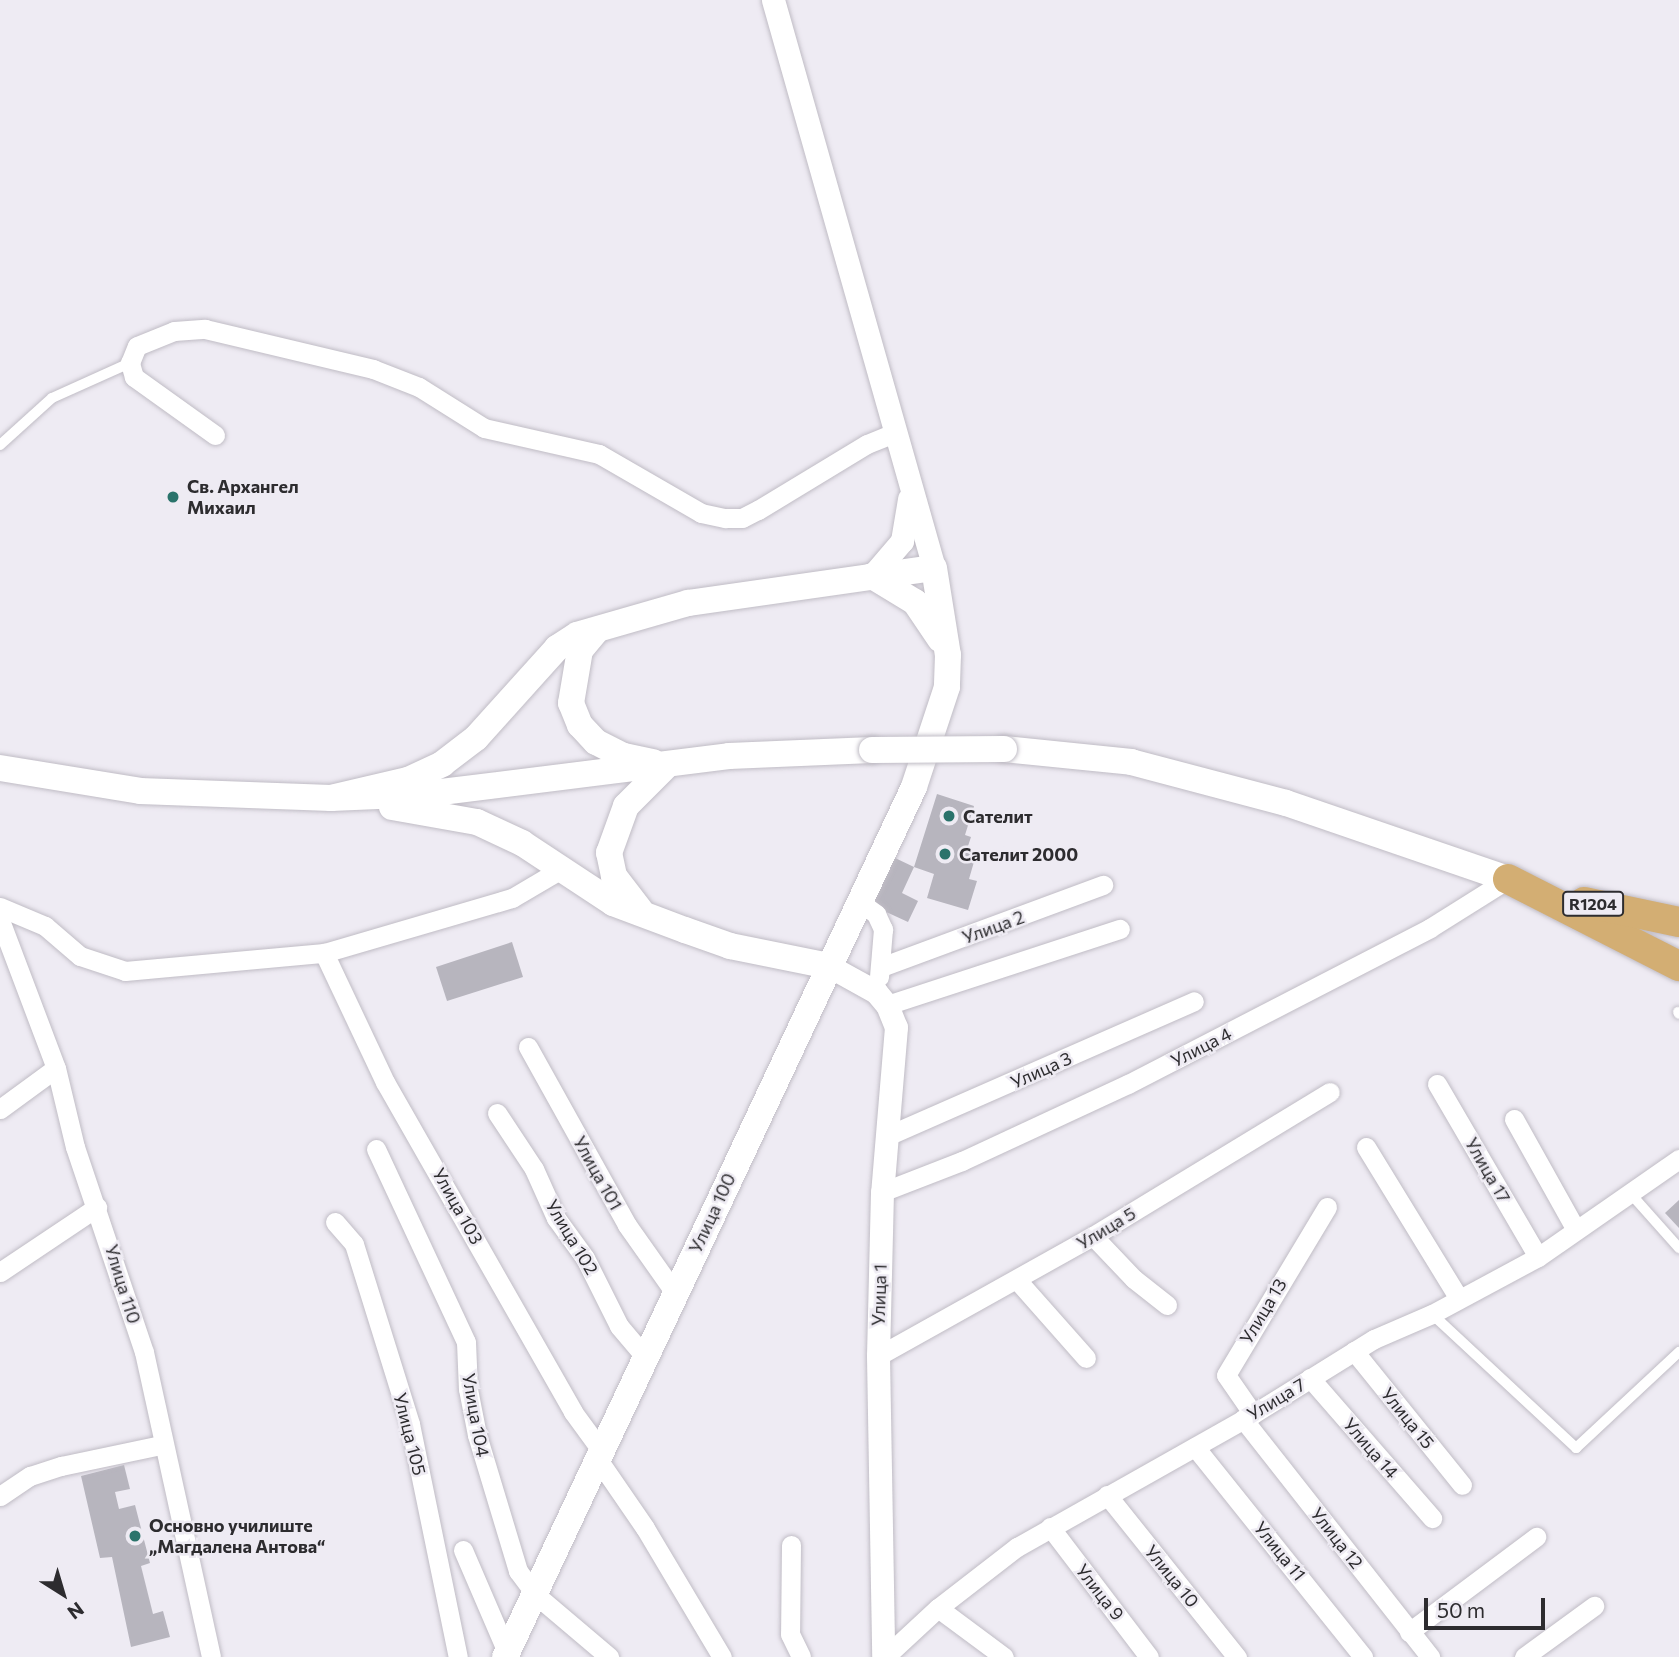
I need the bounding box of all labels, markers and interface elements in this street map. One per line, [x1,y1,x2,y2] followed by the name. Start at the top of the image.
[187,476,299,518] place label: Св. Архангел Михаил
[165,489,181,505] marker: Св. Архангел Михаил
[963,805,1033,827] place label: Сателит
[941,808,957,824] marker: Сателит
[959,843,1078,865] place label: Сателит 2000
[937,846,953,862] marker: Сателит 2000
[1562,891,1624,916] road number: R1204
[959,906,1027,948] street label: Улица 2
[1167,1023,1235,1071] street label: Улица 4
[1007,1047,1075,1093] street label: Улица 3
[569,1132,627,1214] street label: Улица 101
[1461,1134,1515,1206] street label: Улица 17
[428,1164,488,1248] street label: Улица 103
[684,1170,740,1256] street label: Улица 100
[541,1196,603,1278] street label: Улица 102
[1073,1202,1139,1254] street label: Улица 5
[101,1242,145,1326] street label: Улица 110
[867,1264,891,1326] street label: Улица 1
[1235,1274,1291,1348] street label: Улица 13
[458,1371,494,1459] street label: Улица 104
[1243,1373,1309,1425] street label: Улица 7
[1377,1383,1439,1453] street label: Улица 15
[389,1391,431,1477] street label: Улица 105
[1339,1413,1403,1483] street label: Улица 14
[1306,1503,1368,1573] street label: Улица 12
[149,1515,325,1558] place label: Основно училиште „Магдалена Антова“
[1250,1517,1310,1585] street label: Улица 11
[127,1528,143,1544] marker: Основно училиште „Магдалена Антова“
[1140,1541,1204,1611] street label: Улица 10
[28,1559,98,1629] north arrow
[1071,1560,1129,1624] street label: Улица 9
[1427,1584,1548,1628] scale bar
[1437,1597,1485,1622] text: 50 m
[63,1598,89,1625] text: N

